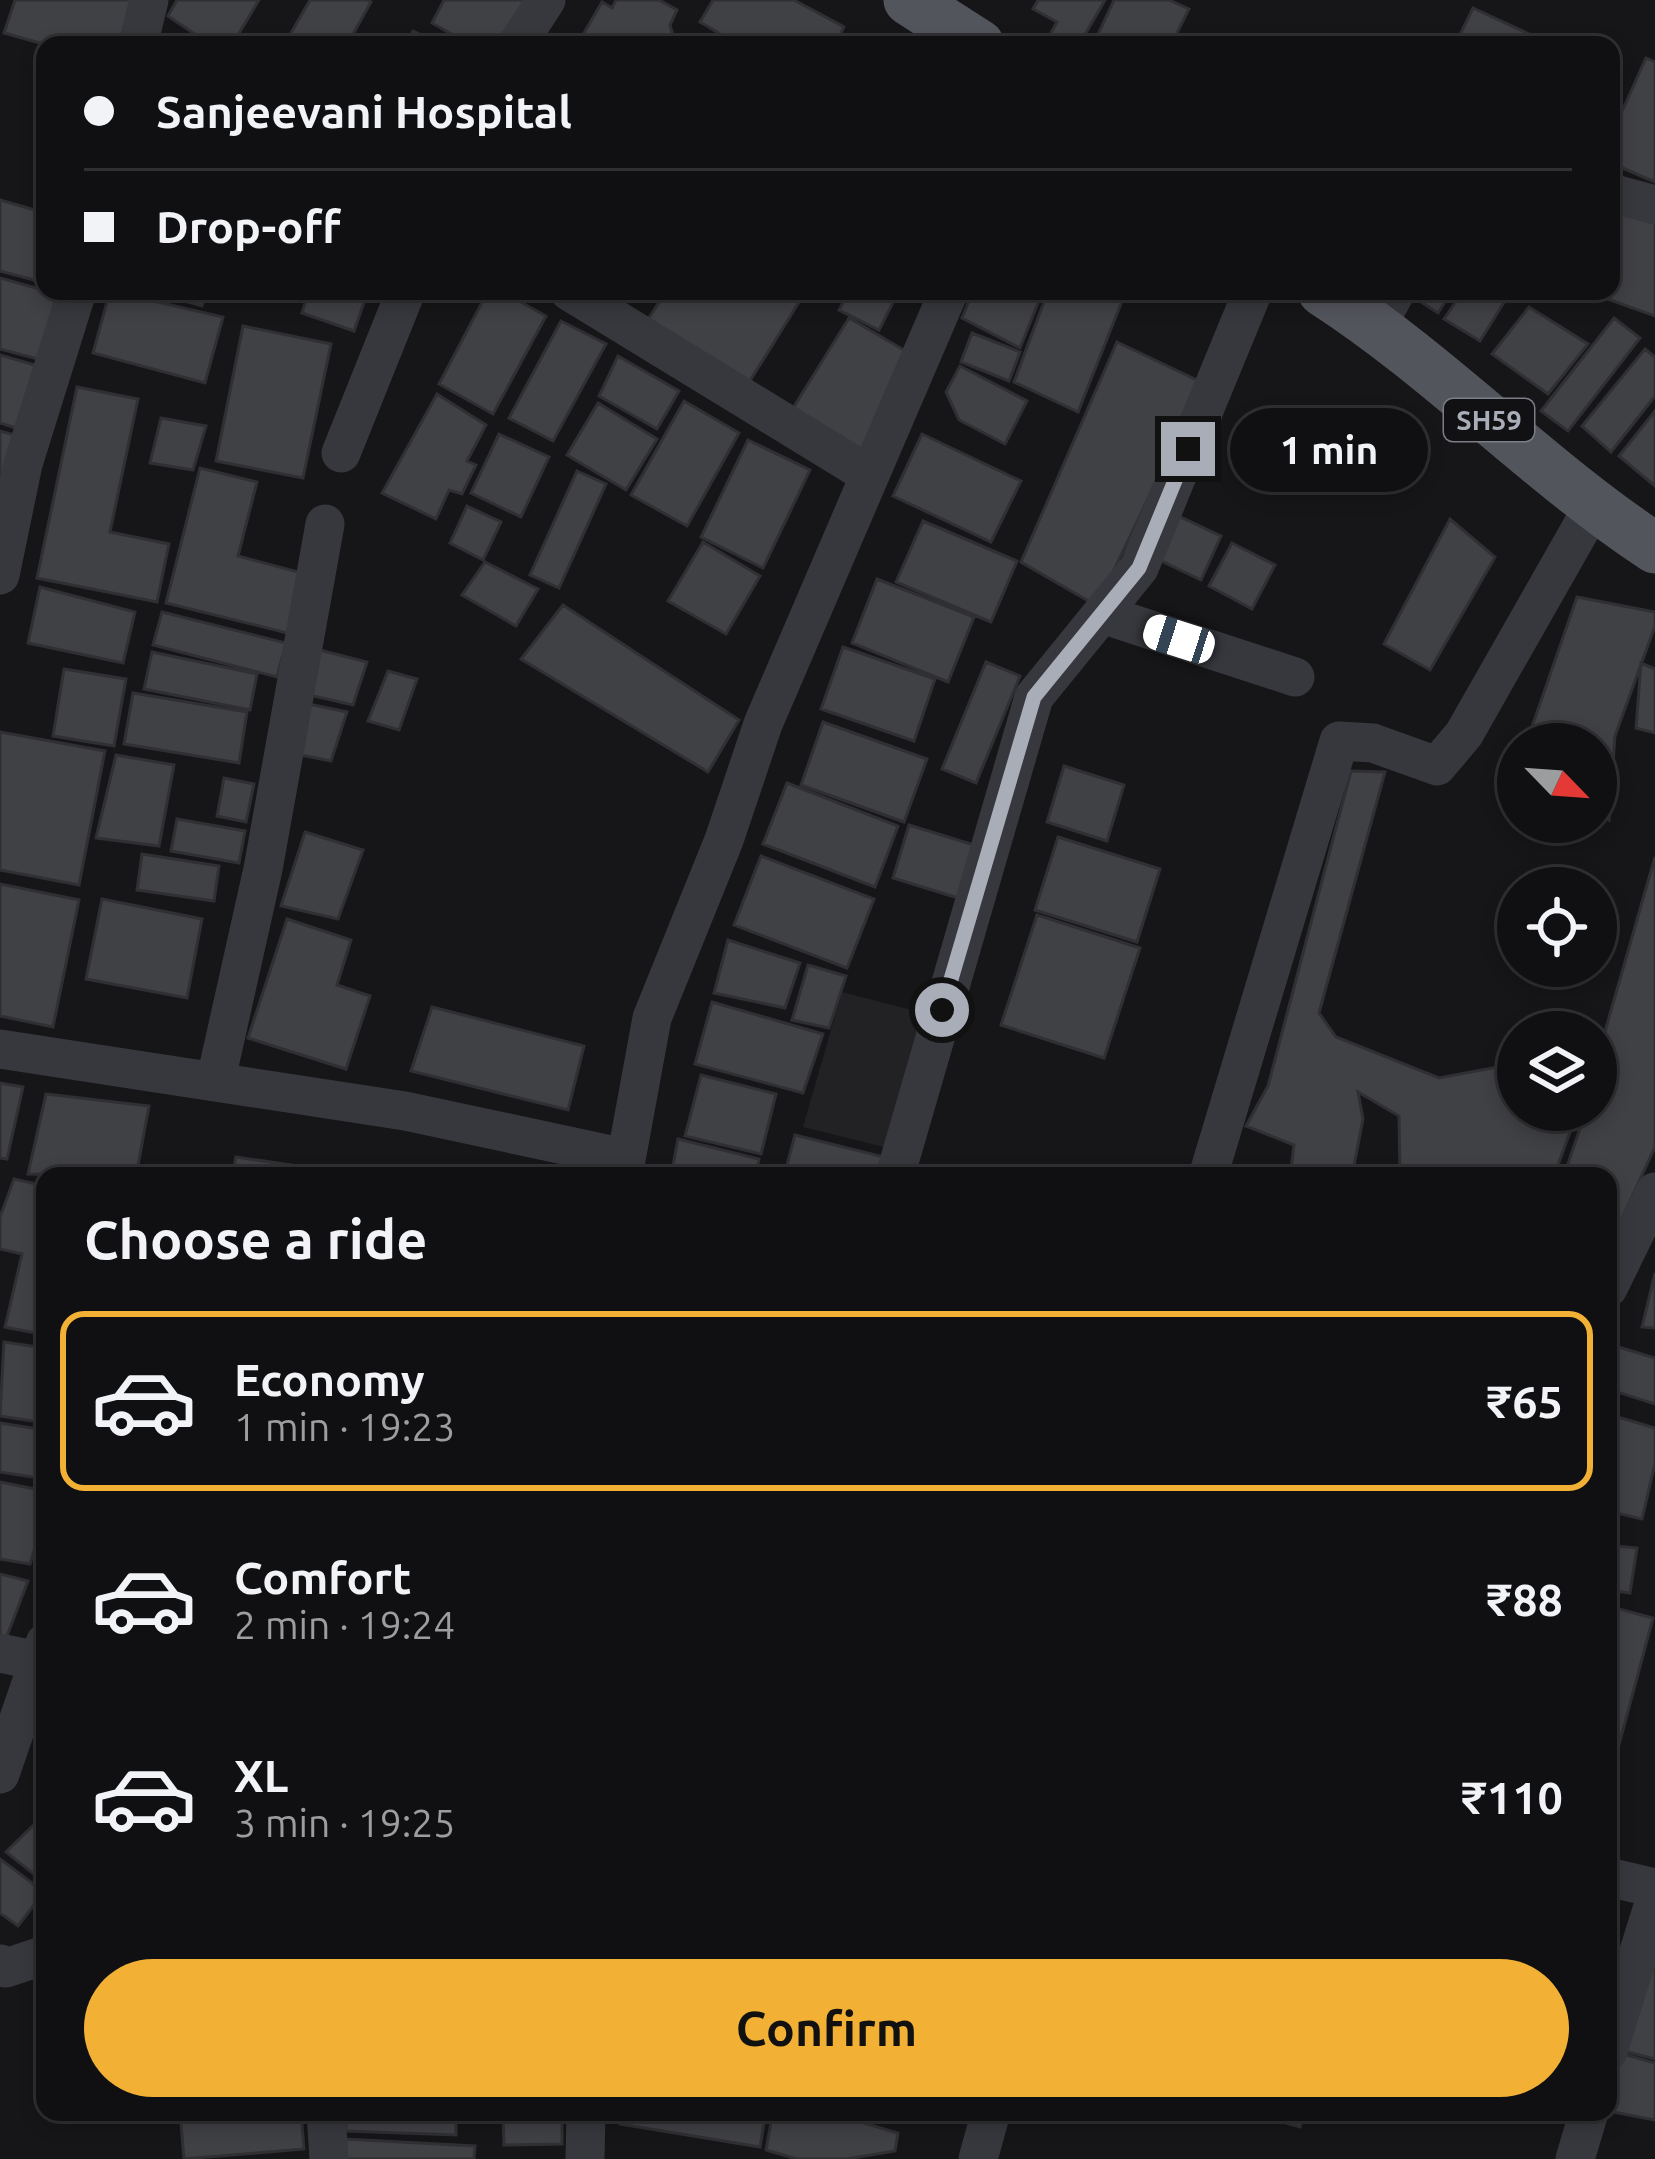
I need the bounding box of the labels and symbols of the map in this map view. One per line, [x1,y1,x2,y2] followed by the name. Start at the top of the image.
[1444,399,1534,441] road number: SH59
[1230,407,1428,491] callout: 1 min
[1161,422,1215,476] route end
[1139,611,1219,667] car
[1497,723,1617,843] north arrow
[915,983,969,1037] route start

